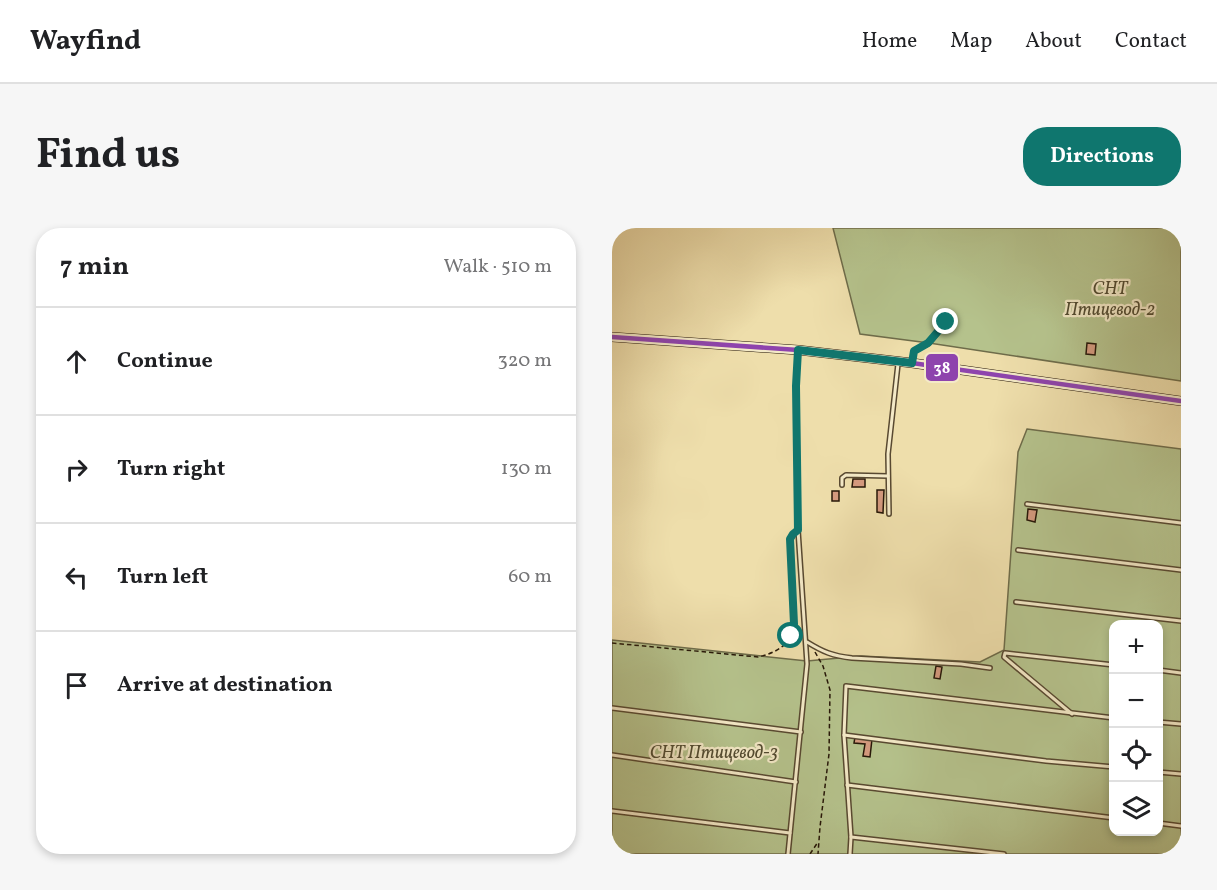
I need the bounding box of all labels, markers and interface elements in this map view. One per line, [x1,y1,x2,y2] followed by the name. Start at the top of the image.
[30,22,141,61] text: Wayfind
[862,27,917,56] text: Home
[950,27,992,56] text: Map
[1025,27,1082,56] text: About
[1115,27,1187,56] text: Contact
[36,127,180,186] text: Find us
[1023,127,1181,186] button: Directions
[60,249,129,285] text: 7 min
[443,253,552,281] text: Walk · 510 m
[1065,277,1156,323] park label: СНТ Птицевод-2
[932,308,958,334] route end
[60,345,93,378] icon: ahead
[117,346,213,377] text: Continue
[497,347,552,375] text: 320 m
[925,353,959,382] line badge: 38
[934,358,950,380] text: 38
[60,453,93,486] icon: right
[117,454,225,485] text: Turn right
[501,455,552,483] text: 130 m
[60,561,93,594] icon: left
[117,562,208,593] text: Turn left
[508,563,552,591] text: 60 m
[1109,620,1163,836] map controls
[1109,620,1163,674] button: +
[777,622,803,648] route start
[60,669,93,702] icon: arrive
[117,670,333,701] text: Arrive at destination
[1109,674,1163,728] button: −
[1109,728,1163,782] button: locate
[650,741,778,766] park label: СНТ Птицевод-3
[1109,782,1163,836] button: layers

